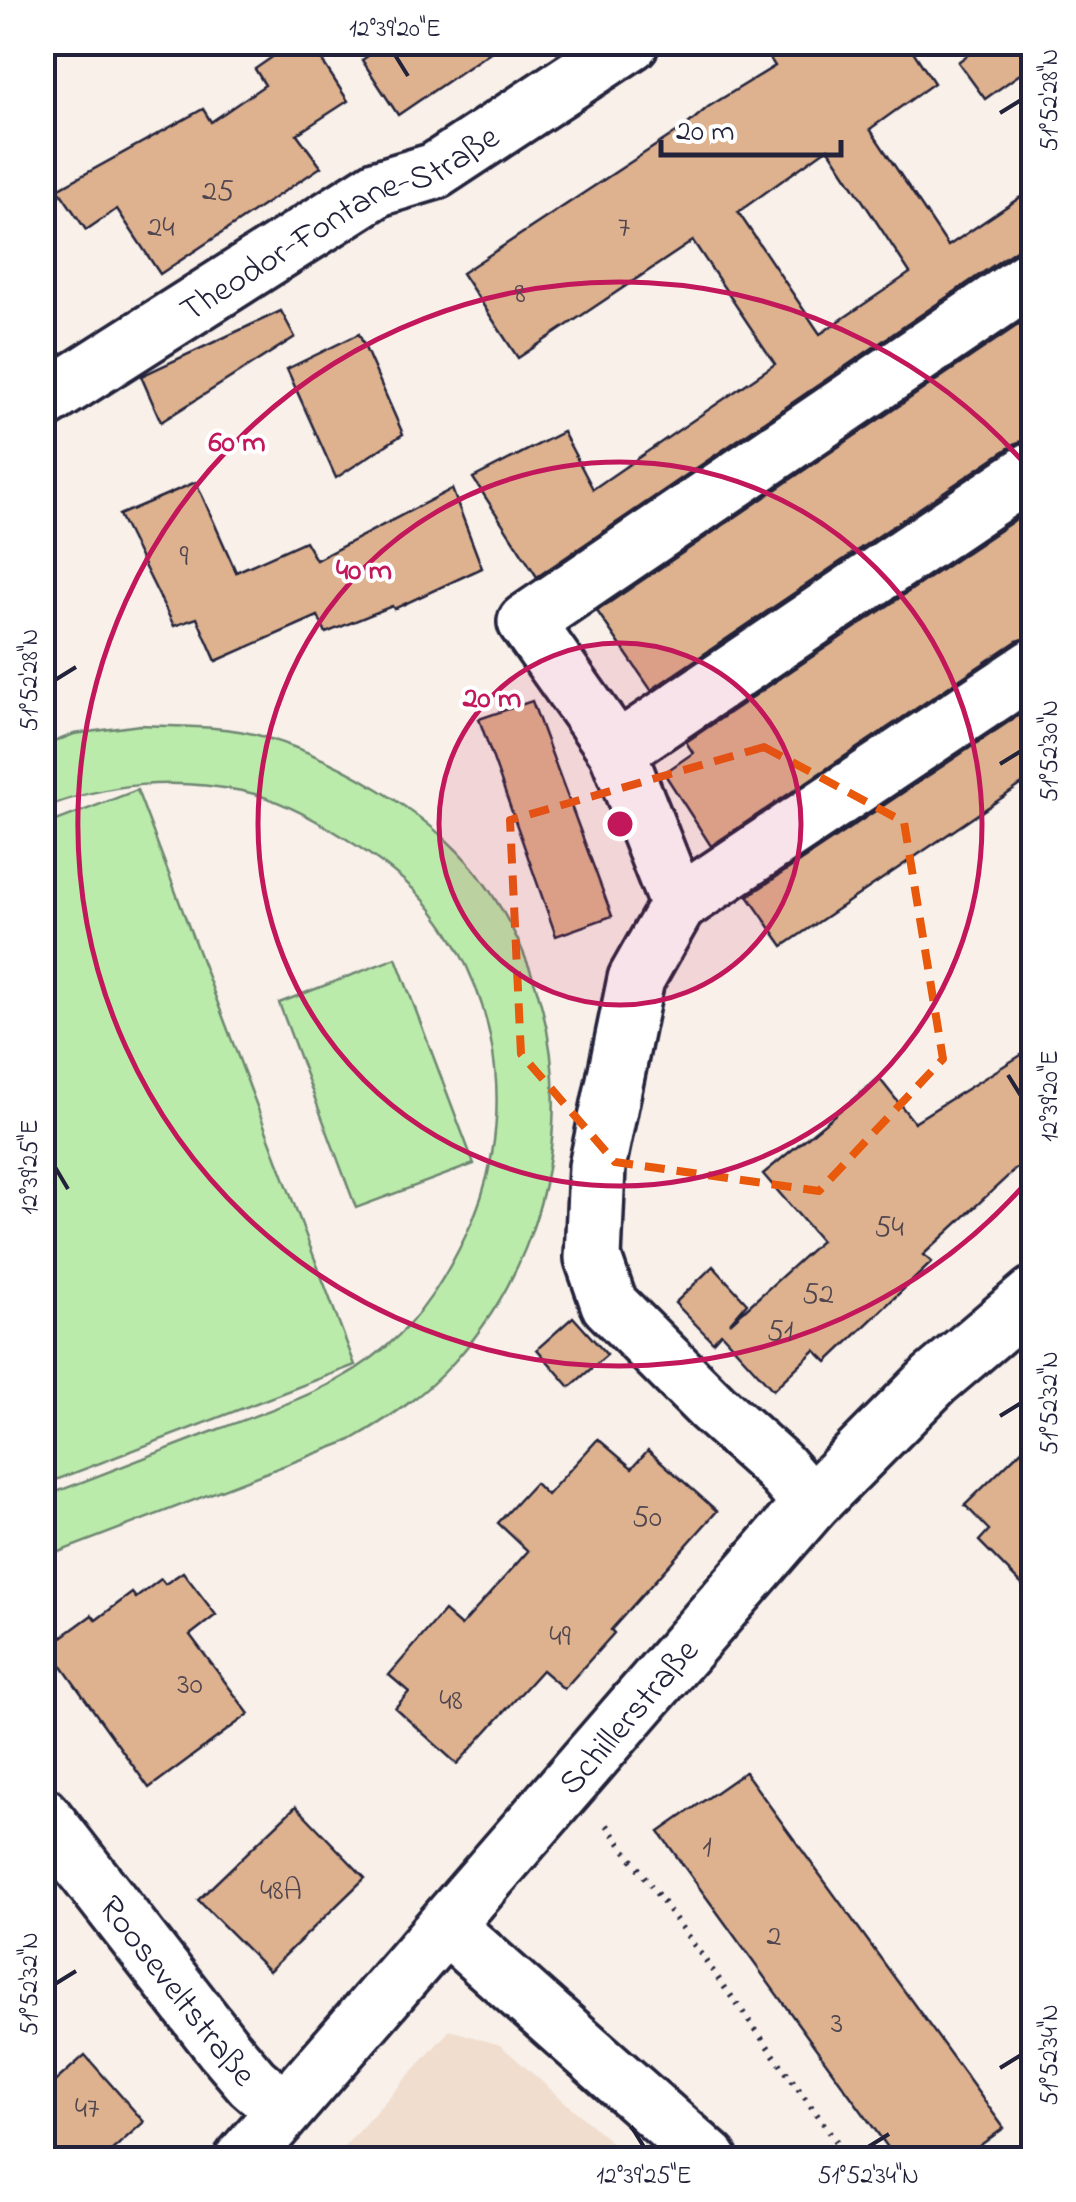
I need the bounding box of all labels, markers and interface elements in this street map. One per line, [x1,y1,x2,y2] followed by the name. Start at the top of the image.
[349,12,441,48] text: 12°39'20"E
[1033,49,1069,151] text: 51°52'28"N
[661,95,841,157] scale bar
[676,111,735,155] text: 20 m
[171,113,511,337] street label: Theodor-Fontane-Straße
[202,171,234,215] house number: 25
[147,207,175,251] house number: 24
[618,207,630,251] house number: 7
[514,273,526,317] house number: 8
[209,422,265,466] text: 60 m
[179,536,189,580] house number: 9
[336,550,392,594] text: 40 m
[13,629,49,731] text: 51°52'28"N
[462,678,521,722] text: 20 m
[1033,700,1069,802] text: 51°52'30"N
[602,806,638,842] centre of rings
[1033,1050,1069,1142] text: 12°39'20"E
[13,1119,49,1215] text: 12°39'25"E
[874,1207,904,1251] house number: 54
[802,1274,834,1318] house number: 52
[767,1311,793,1355] house number: 51
[1033,1351,1069,1455] text: 51°52'32"N
[632,1497,662,1541] house number: 50
[549,1616,571,1660] house number: 49
[548,1628,713,1808] street label: Schillerstraße
[177,1664,203,1708] house number: 30
[439,1680,463,1724] house number: 48
[702,1827,712,1871] house number: 1
[260,1870,302,1914] house number: 48A
[85,1886,267,2099] street label: Rooseveltstraße
[767,1916,782,1960] house number: 2
[13,1932,49,2036] text: 51°52'32"N
[831,2003,843,2047] house number: 3
[1033,2004,1069,2106] text: 51°52'34"N
[75,2088,99,2132] house number: 47
[596,2159,692,2195] text: 12°39'25"E
[817,2159,919,2195] text: 51°52'34"N

